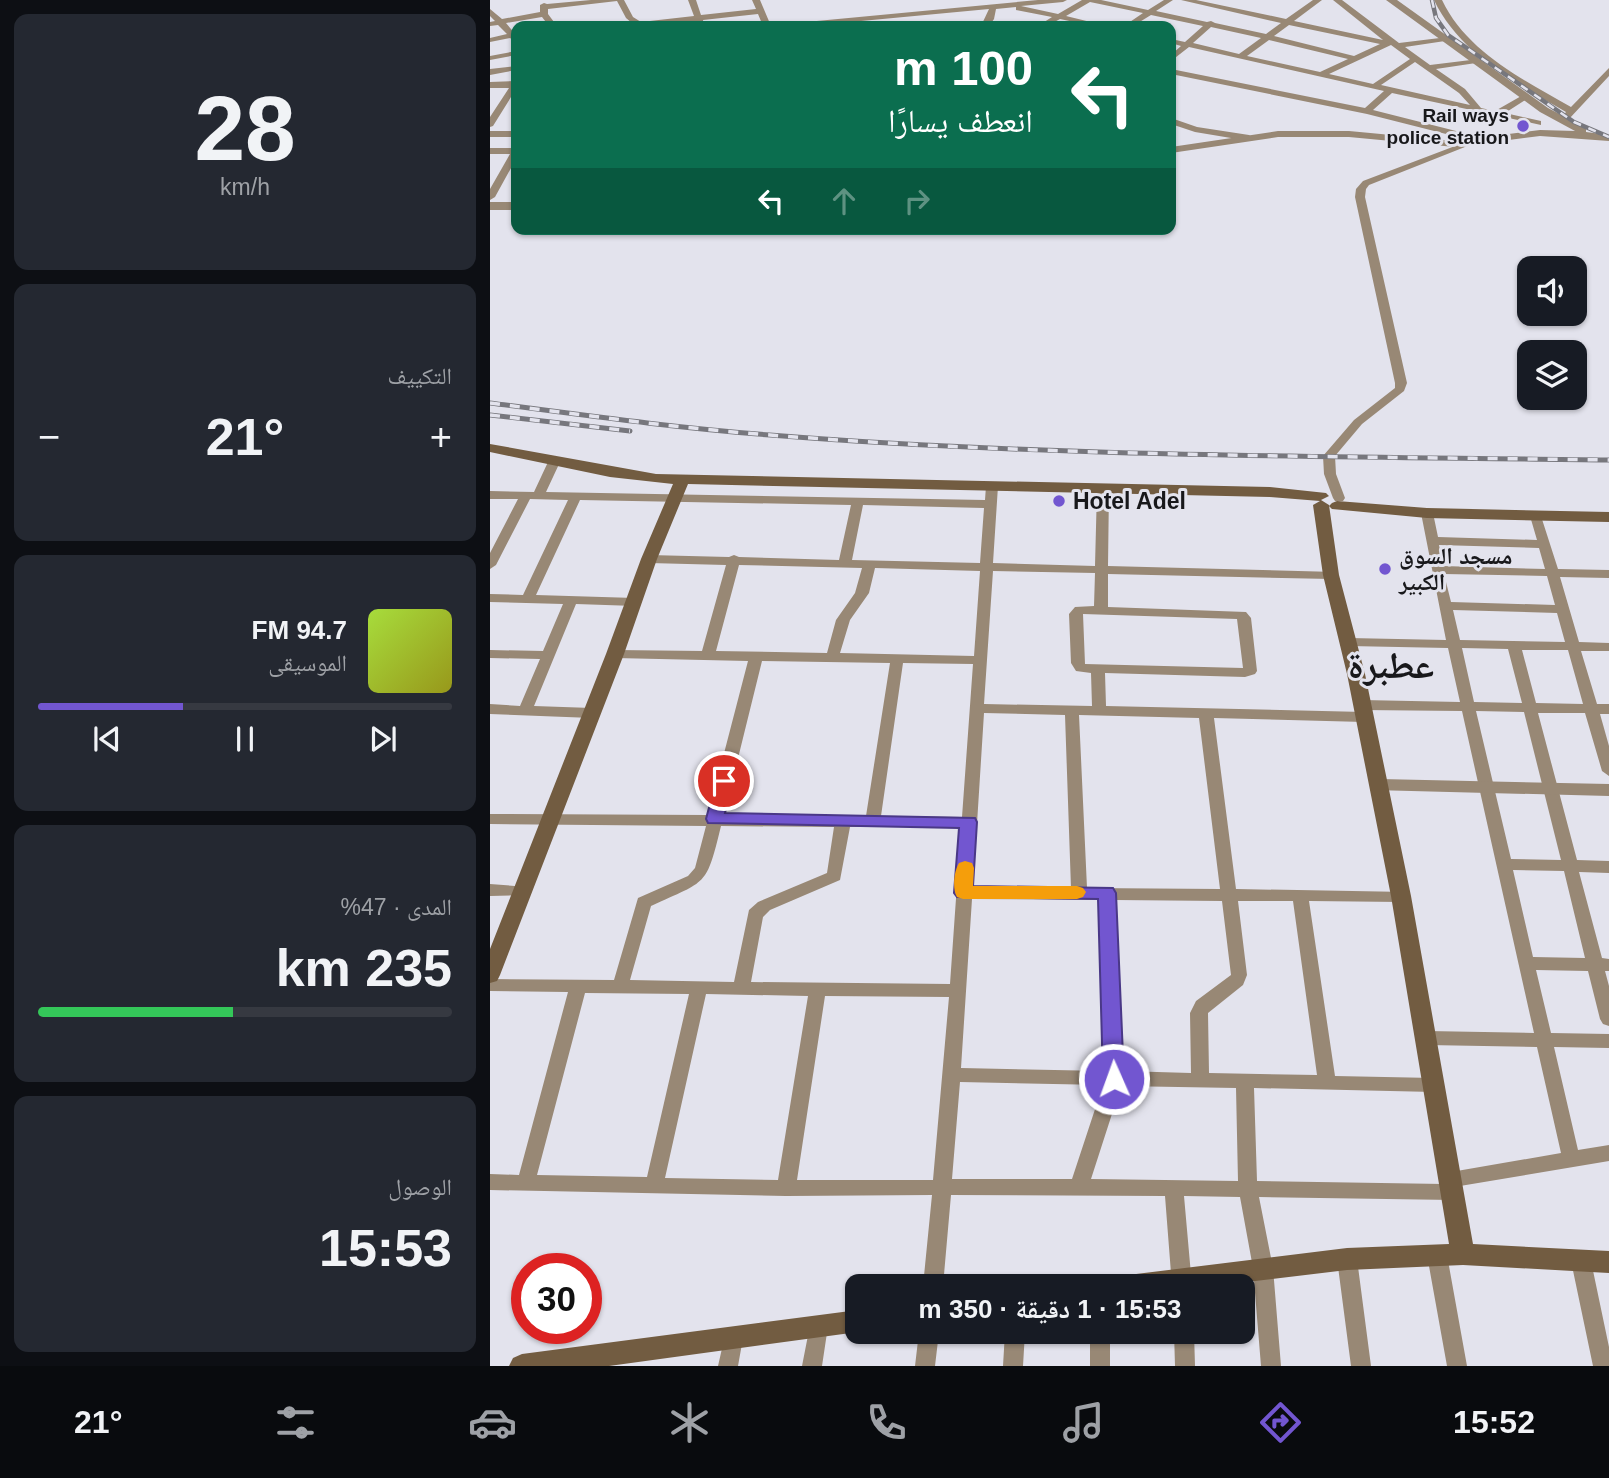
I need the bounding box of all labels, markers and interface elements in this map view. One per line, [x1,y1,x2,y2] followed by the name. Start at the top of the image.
[894,41,1033,95] text: 100 m
[1057,49,1148,140] icon: left
[194,78,296,179] text: 28
[888,103,1033,139] text: انعطف يسارًا
[1387,105,1509,148] place label: Rail ways police station
[1515,118,1531,134] marker: Rail ways police station
[220,174,270,200] text: km/h
[752,182,790,220] icon: left
[825,182,863,220] icon: ahead
[898,182,936,220] icon: right
[1517,256,1587,410] map controls
[1517,256,1587,326] button: sound
[1517,340,1587,410] button: layers
[387,363,452,389] text: التكييف
[206,408,284,466] text: 21°
[38,416,60,458] text: −
[430,416,452,458] text: +
[1073,488,1186,514] place label: Hotel Adel
[1051,493,1067,509] marker: Hotel Adel
[1398,543,1512,596] place label: مسجد السوق الكبير
[1377,561,1393,577] marker: مسجد السوق الكبير
[252,615,347,645] text: 94.7 FM
[1348,645,1434,686] district label: عطبرة
[268,650,347,676] text: الموسيقى
[88,720,126,758] icon: previous
[226,720,264,758] icon: pause
[364,720,402,758] icon: next
[694,751,754,811] pin
[705,762,743,800] icon: arrive
[341,894,452,920] text: المدى · 47%
[276,939,452,997] text: 235 km
[1077,1042,1151,1116] position arrow
[388,1174,452,1200] text: الوصول
[319,1219,452,1277] text: 15:53
[511,1253,602,1344] speed limit sign: 30
[919,1294,1181,1324] text: 15:53 · 1 دقيقة · 350 m
[271,1398,320,1447] icon: filters
[468,1398,517,1447] icon: car
[665,1398,714,1447] icon: climate
[862,1398,911,1447] icon: phone
[1059,1398,1108,1447] icon: music
[1256,1398,1305,1447] icon: directions
[74,1404,122,1440] text: 21°
[1453,1404,1535,1440] text: 15:52

